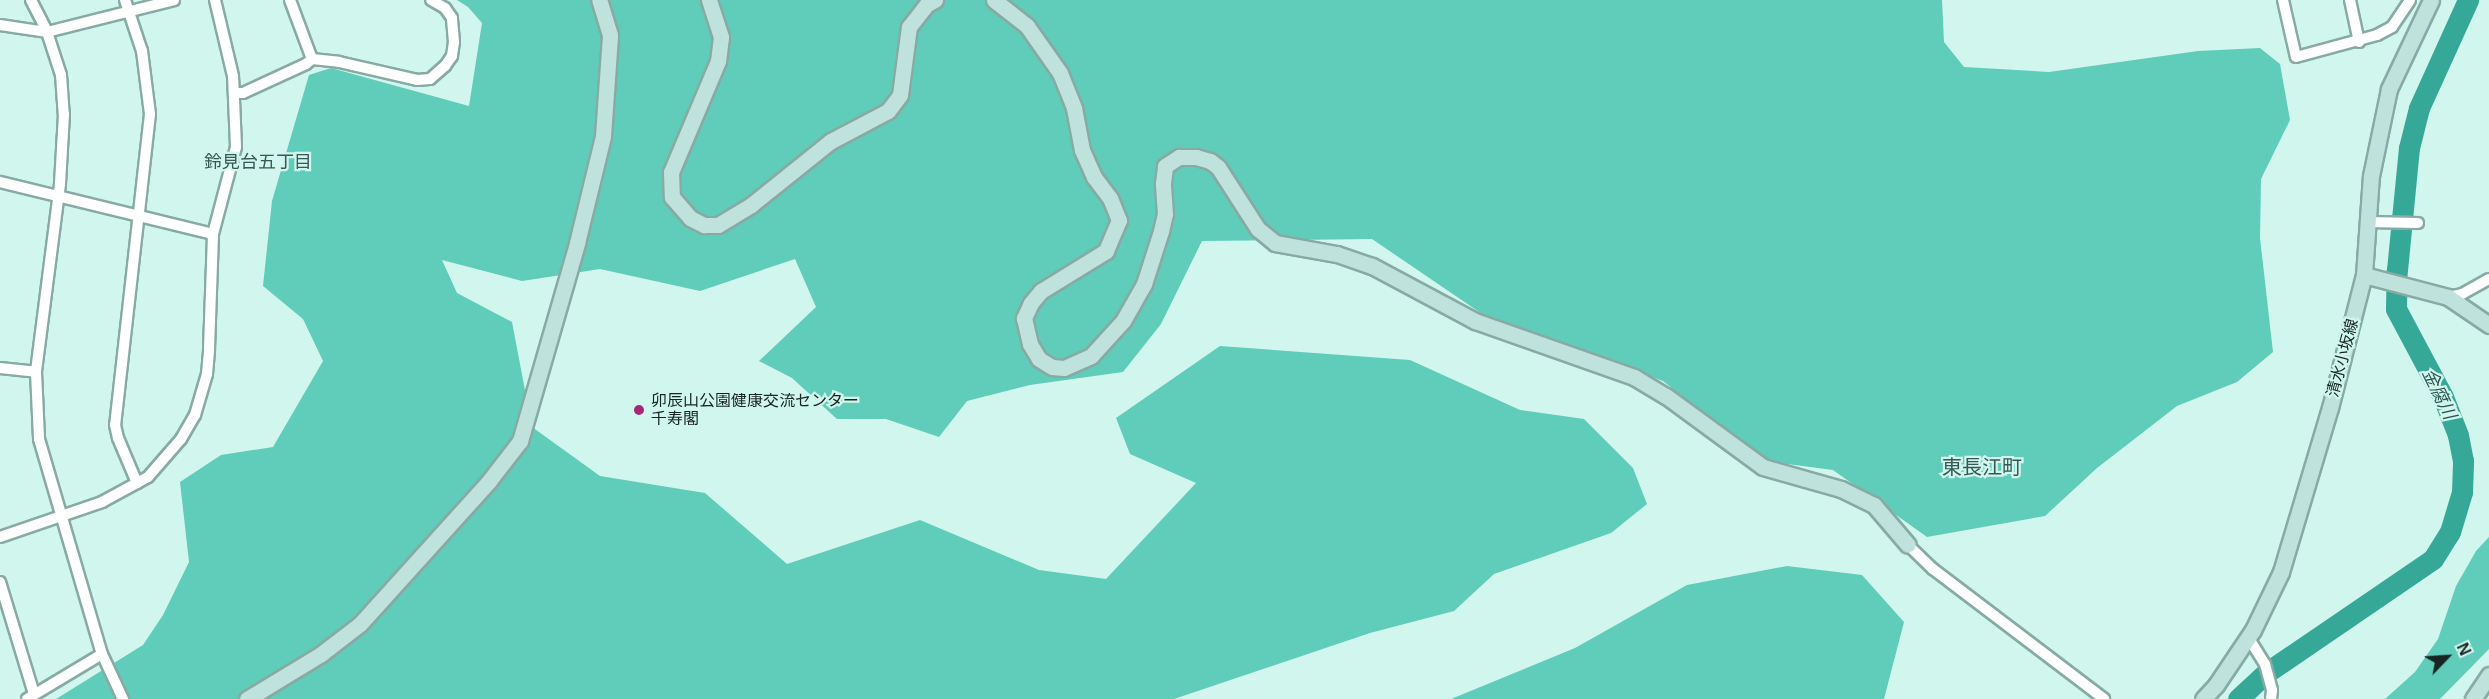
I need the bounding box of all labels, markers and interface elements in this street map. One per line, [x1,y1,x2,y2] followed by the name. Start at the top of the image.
[204,151,312,173] district label: 鈴見台五丁目
[2323,317,2363,399] street label: 清水小坂線
[2417,365,2461,423] water label: 金腐川
[651,391,859,429] place label: 卯辰山公園健康交流センター 千寿閣
[632,403,646,417] marker: 卯辰山公園健康交流センター 千寿閣
[1942,455,2022,479] district label: 東長江町
[2417,627,2477,687] north arrow
[2454,640,2474,658] text: N

